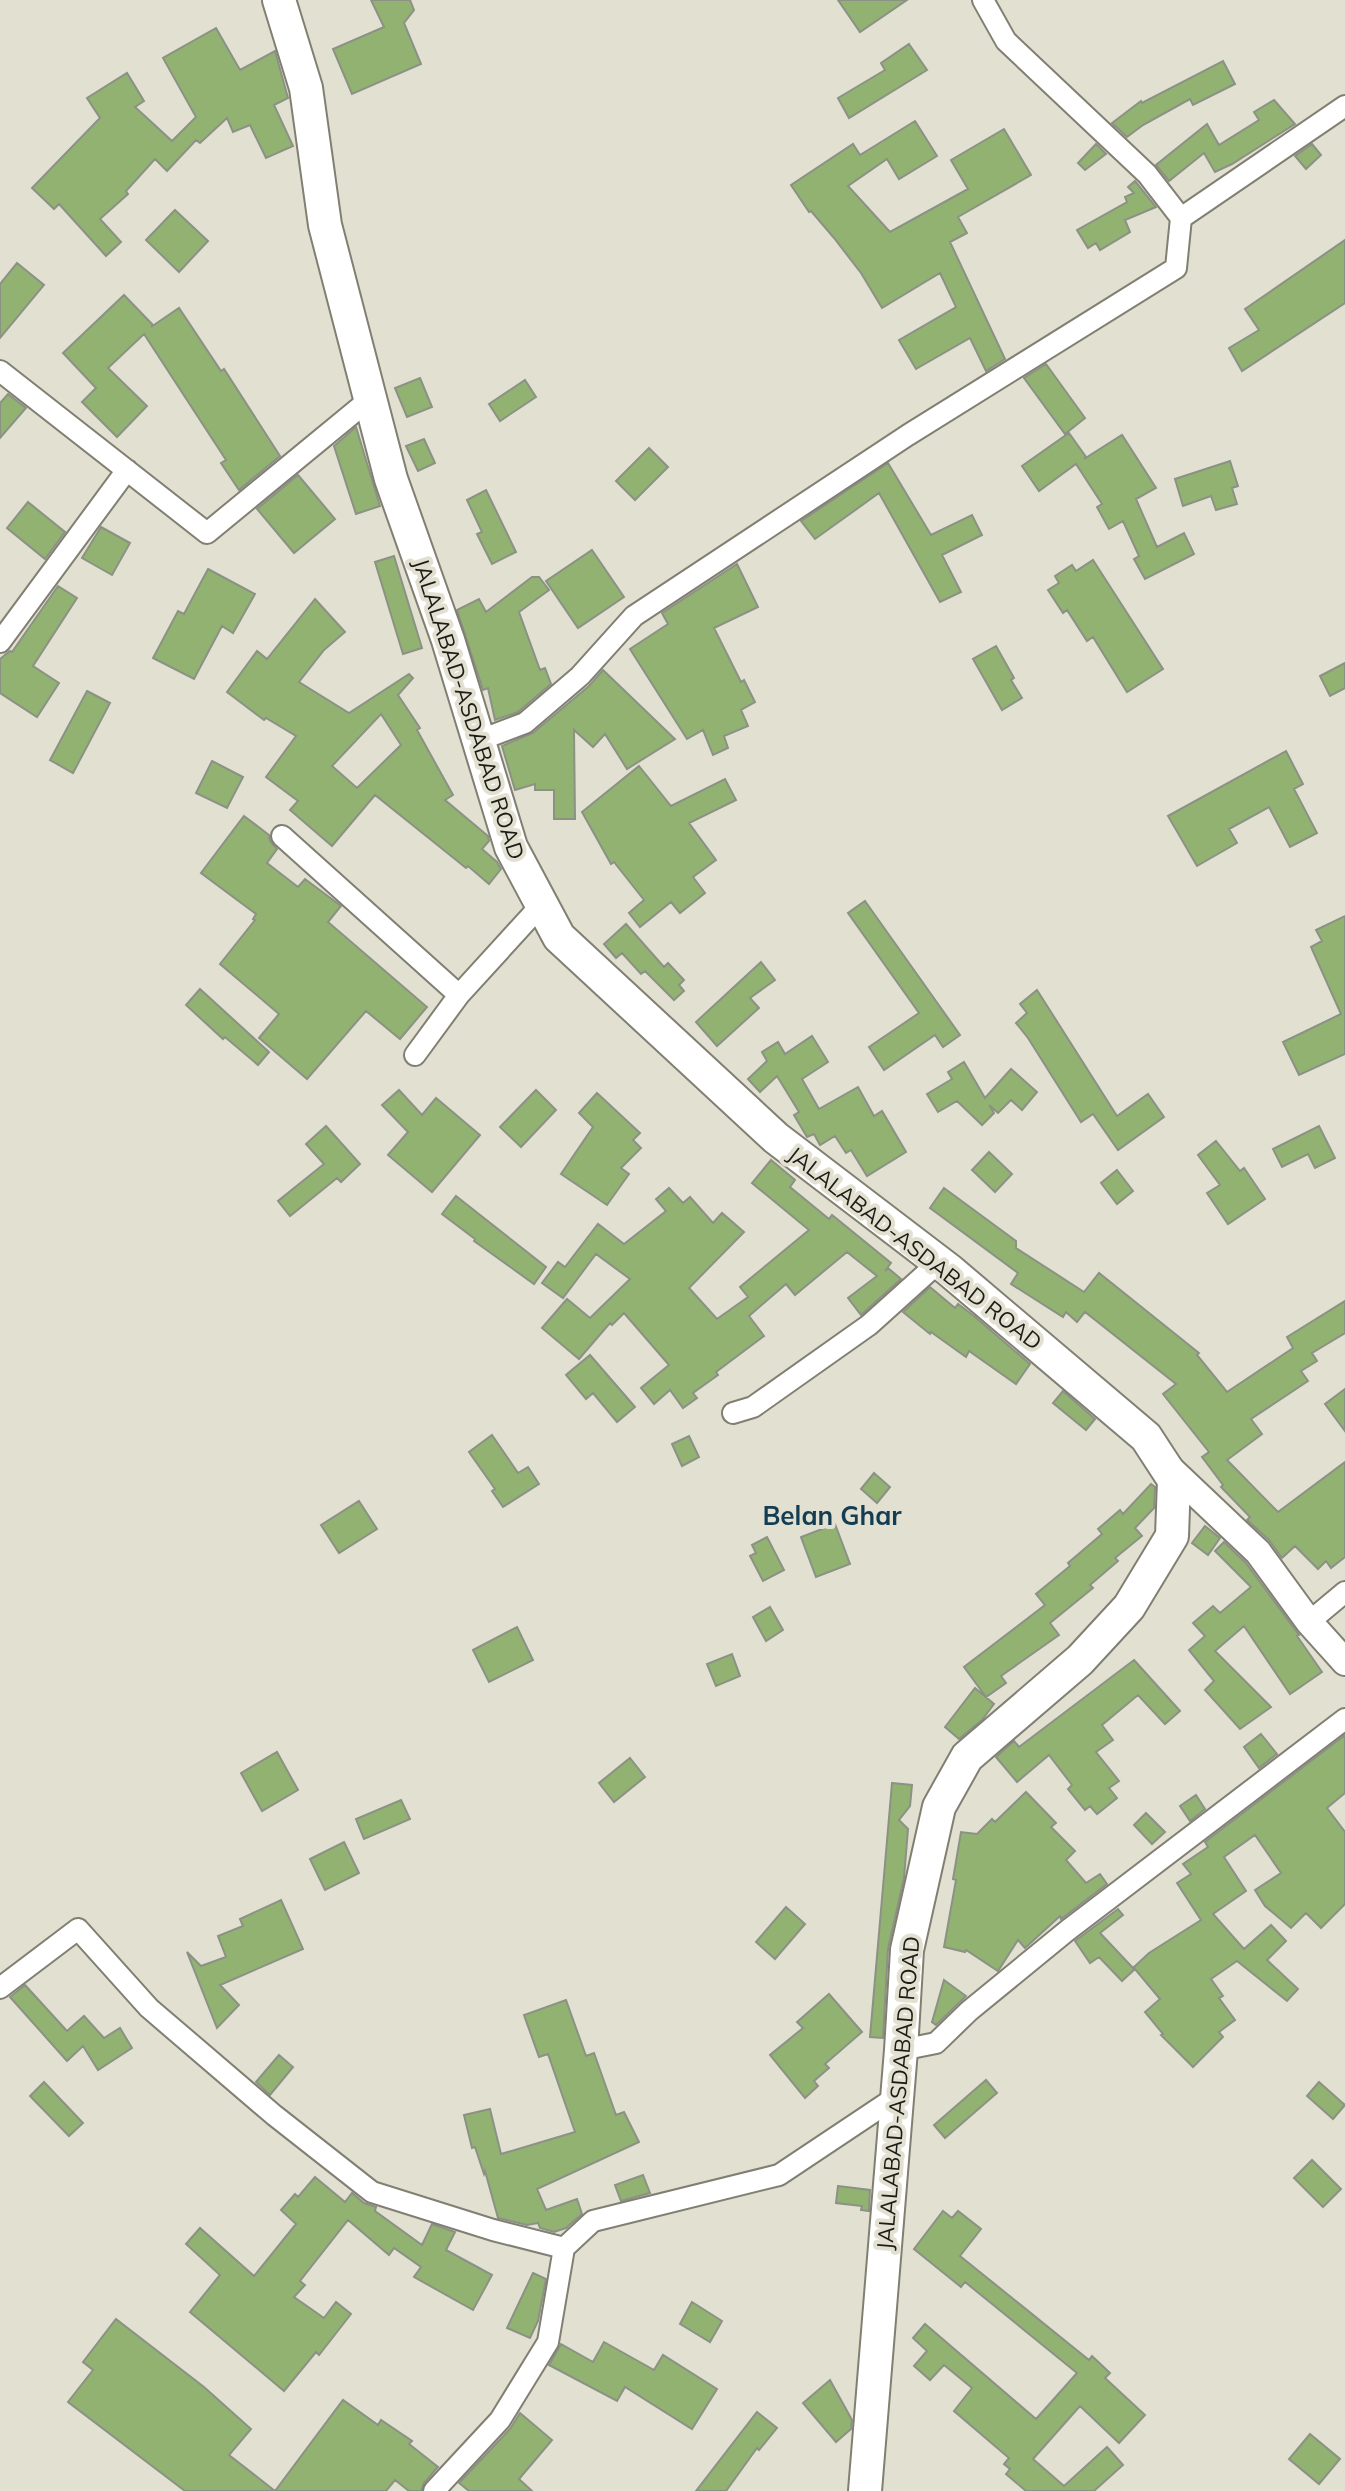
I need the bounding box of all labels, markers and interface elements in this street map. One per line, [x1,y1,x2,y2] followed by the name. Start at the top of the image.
[407,555,531,863] street label: JALALABAD-ASDABAD ROAD
[782,1140,1048,1356] street label: JALALABAD-ASDABAD ROAD
[762,1499,902,1532] district label: Belan Ghar
[870,1935,926,2251] street label: JALALABAD-ASDABAD ROAD

